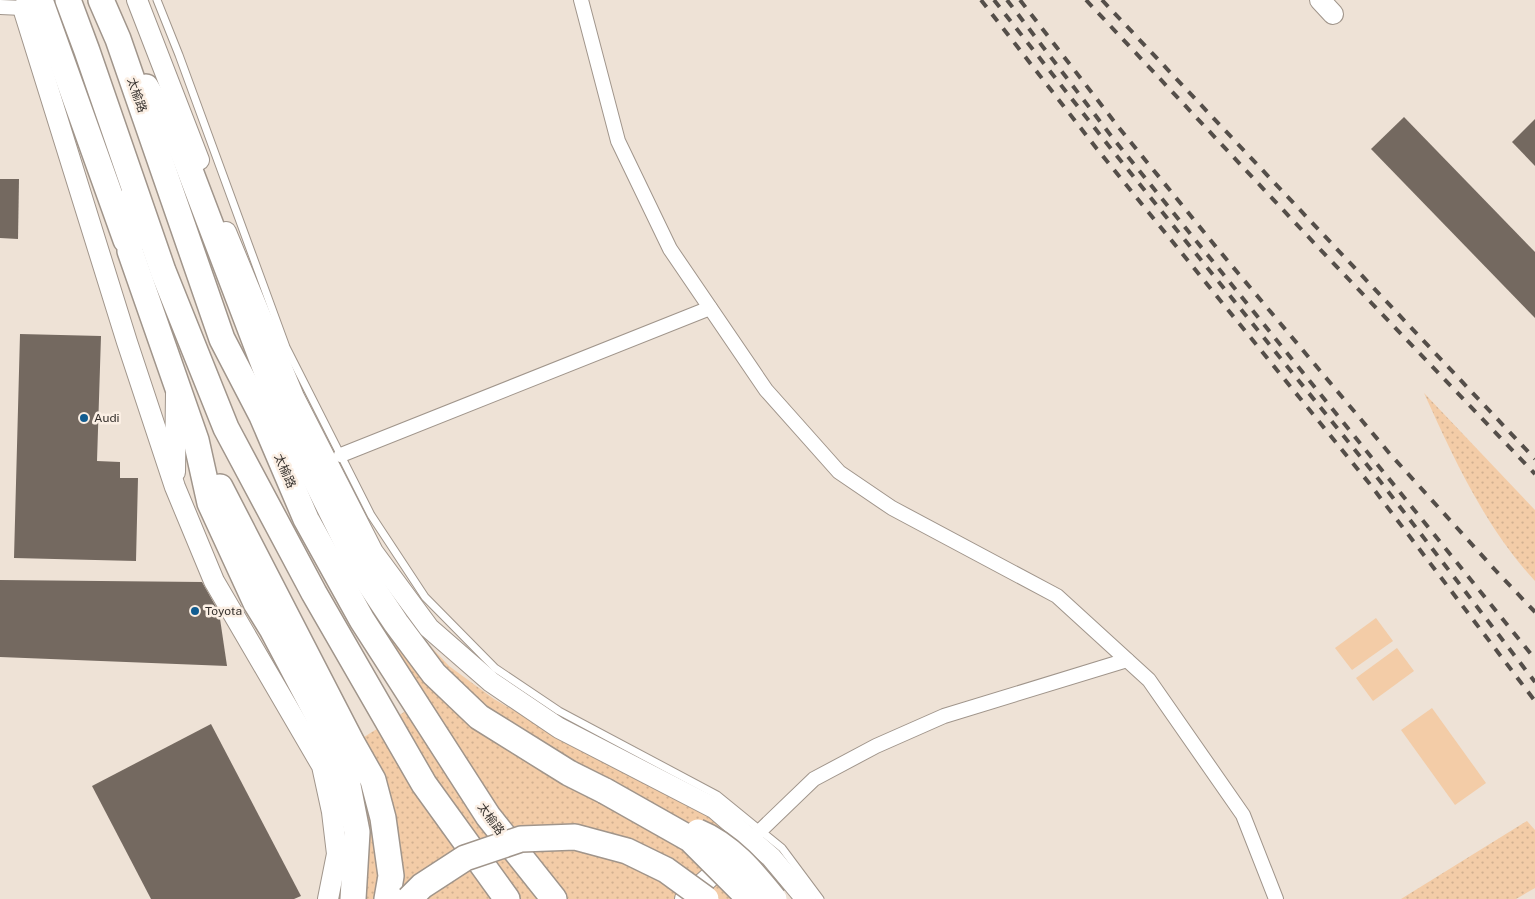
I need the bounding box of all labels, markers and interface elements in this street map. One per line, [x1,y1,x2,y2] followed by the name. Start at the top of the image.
[125,76,149,114] street label: 太榆路
[94,411,120,425] place label: Audi
[78,412,90,424] marker: Audi
[272,452,298,490] street label: 太榆路
[205,604,242,618] place label: Toyota
[189,605,201,617] marker: Toyota
[475,800,507,838] street label: 太榆路

